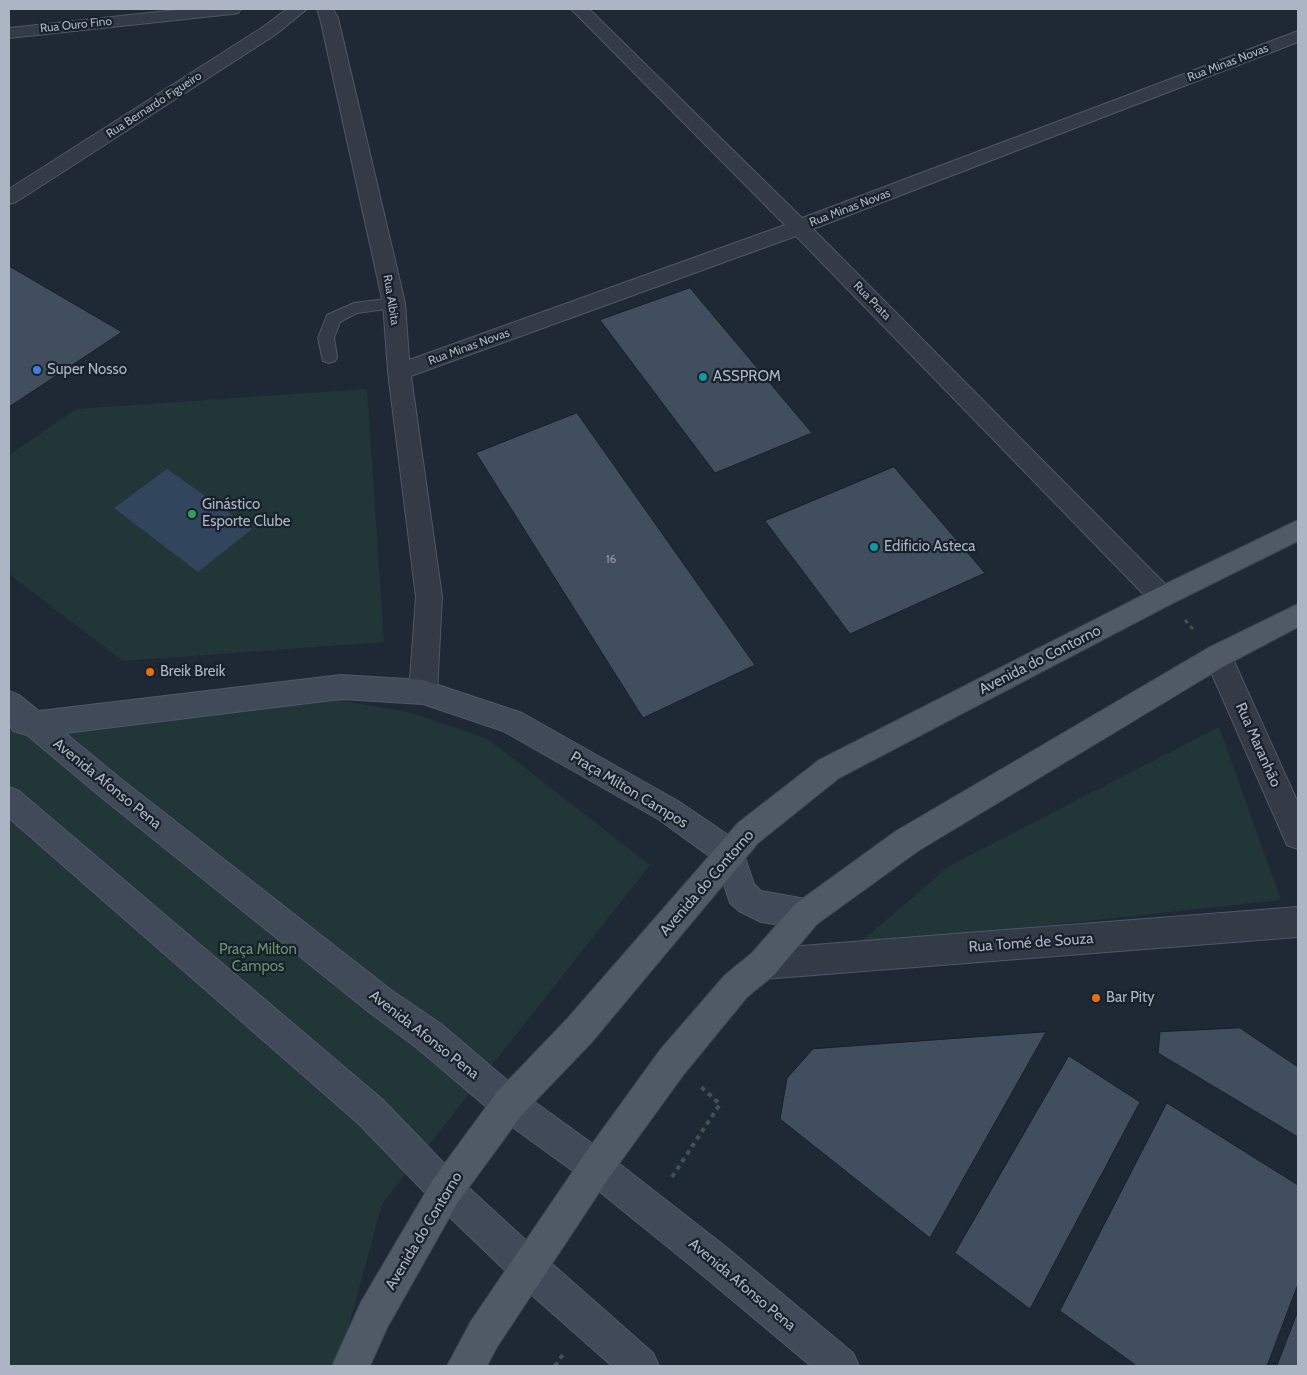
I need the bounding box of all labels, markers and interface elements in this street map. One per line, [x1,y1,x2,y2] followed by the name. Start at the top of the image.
[39,14,113,36] street label: Rua Ouro Fino
[1186,41,1270,85] street label: Rua Minas Novas
[104,69,204,141] street label: Rua Bernardo Figueiro
[808,186,892,230] street label: Rua Minas Novas
[380,274,402,326] street label: Rua Albita
[850,279,894,323] street label: Rua Prata
[426,326,512,368] street label: Rua Minas Novas
[47,361,127,379] place label: Super Nosso
[31,364,43,376] marker: Super Nosso
[713,368,781,386] place label: ASSPROM
[697,371,709,383] marker: ASSPROM
[202,496,290,531] place label: Ginástico Esporte Clube
[186,508,198,520] marker: Ginástico Esporte Clube
[884,538,975,556] place label: Edificio Asteca
[868,541,880,553] marker: Edificio Asteca
[606,552,616,566] house number: 16
[976,622,1104,698] street label: Avenida do Contorno
[160,663,225,681] place label: Breik Breik
[144,666,156,678] marker: Breik Breik
[1231,700,1285,790] street label: Rua Maranhão
[49,735,165,833] street label: Avenida Afonso Pena
[567,748,691,832] street label: Praça Milton Campos
[656,826,758,940] street label: Avenida do Contorno
[968,930,1094,956] street label: Rua Tomé de Souza
[219,941,297,976] park label: Praça Milton Campos
[366,987,482,1083] street label: Avenida Afonso Pena
[1106,989,1155,1007] place label: Bar Pity
[1090,992,1102,1004] marker: Bar Pity
[382,1169,466,1293] street label: Avenida do Contorno
[685,1235,799,1335] street label: Avenida Afonso Pena

